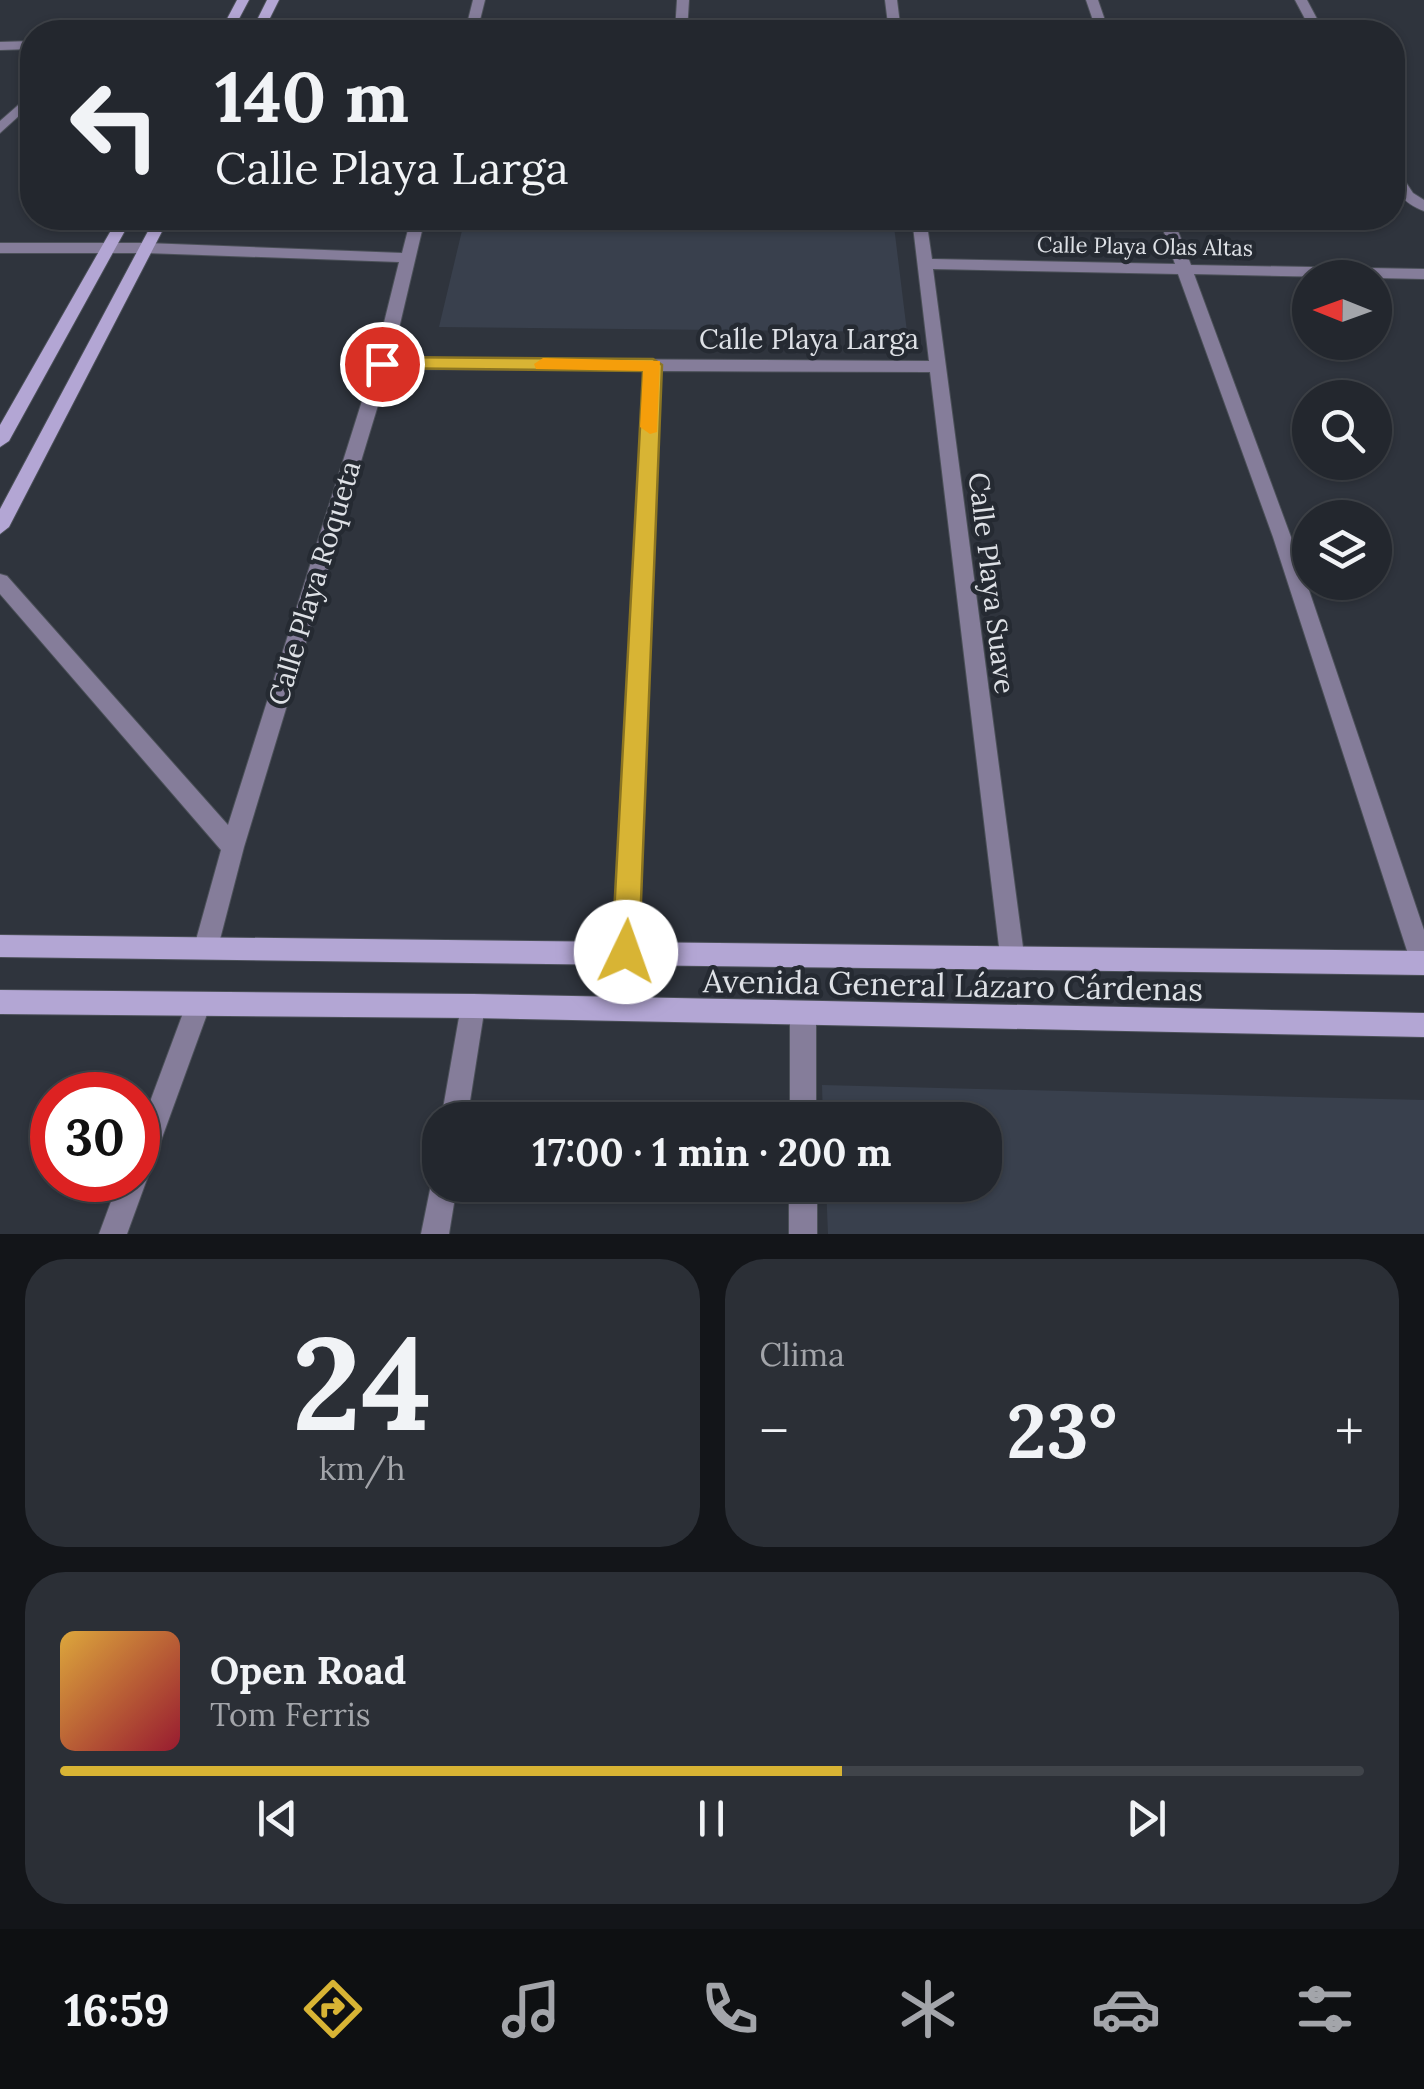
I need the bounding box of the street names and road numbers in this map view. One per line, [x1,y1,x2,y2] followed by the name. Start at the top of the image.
[1037,230,1253,262] street label: Calle Playa Olas Altas
[699,321,919,357] street label: Calle Playa Larga
[260,456,368,710] street label: Calle Playa Roqueta
[961,470,1023,696] street label: Calle Playa Suave
[702,960,1203,1010] street label: Avenida General Lázaro Cárdenas

